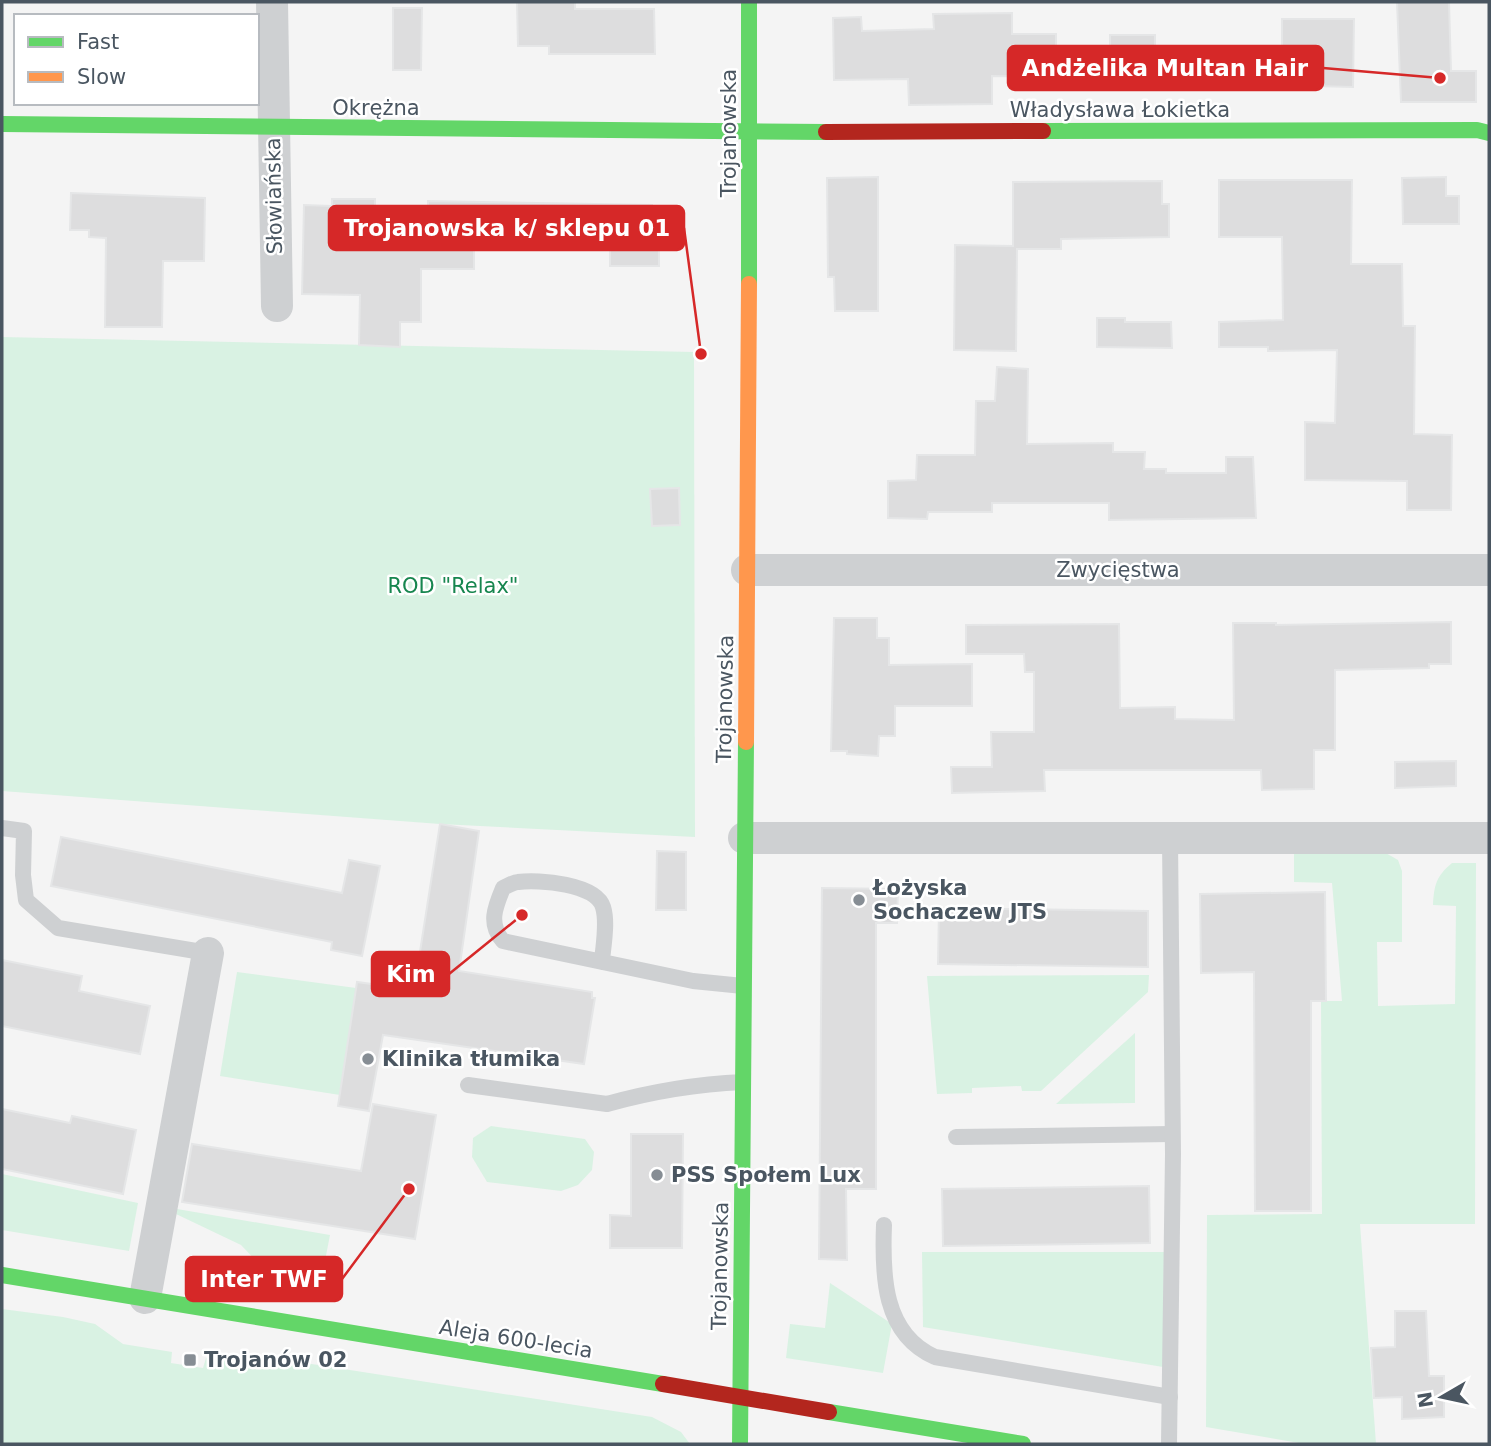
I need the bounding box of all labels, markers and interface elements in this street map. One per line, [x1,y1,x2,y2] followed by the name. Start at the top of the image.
[14,14,259,105] legend
[77,30,119,54] text: Fast
[1008,46,1323,90] callout: Andżelika Multan Hair
[1022,55,1309,81] text: Andżelika Multan Hair
[77,65,126,89] text: Slow
[717,69,741,198] street label: Trojanowska
[332,96,420,120] street label: Okrężna
[1010,98,1230,122] street label: Władysława Łokietka
[261,137,287,255] street label: Słowiańska
[329,206,684,250] callout: Trojanowska k/ sklepu 01
[344,215,670,241] text: Trojanowska k/ sklepu 01
[1056,558,1180,582] street label: Zwycięstwa
[388,574,518,598] park label: ROD "Relax"
[712,635,738,764] street label: Trojanowska
[872,876,1047,924] place label: Łożyska Sochaczew JTS
[851,892,867,908] marker: Łożyska Sochaczew JTS
[372,952,449,996] callout: Kim
[386,961,436,987] text: Kim
[382,1047,560,1071] place label: Klinika tłumika
[360,1051,376,1067] marker: Klinika tłumika
[671,1163,861,1187] place label: PSS Społem Lux
[649,1167,665,1183] marker: PSS Społem Lux
[707,1202,733,1331] street label: Trojanowska
[186,1257,342,1301] callout: Inter TWF
[200,1266,328,1292] text: Inter TWF
[437,1315,595,1363] street label: Aleja 600-lecia
[204,1348,347,1372] place label: Trojanów 02
[182,1352,198,1368] marker: Trojanów 02
[1407,1362,1477,1432] north arrow
[1413,1390,1437,1409] text: N

